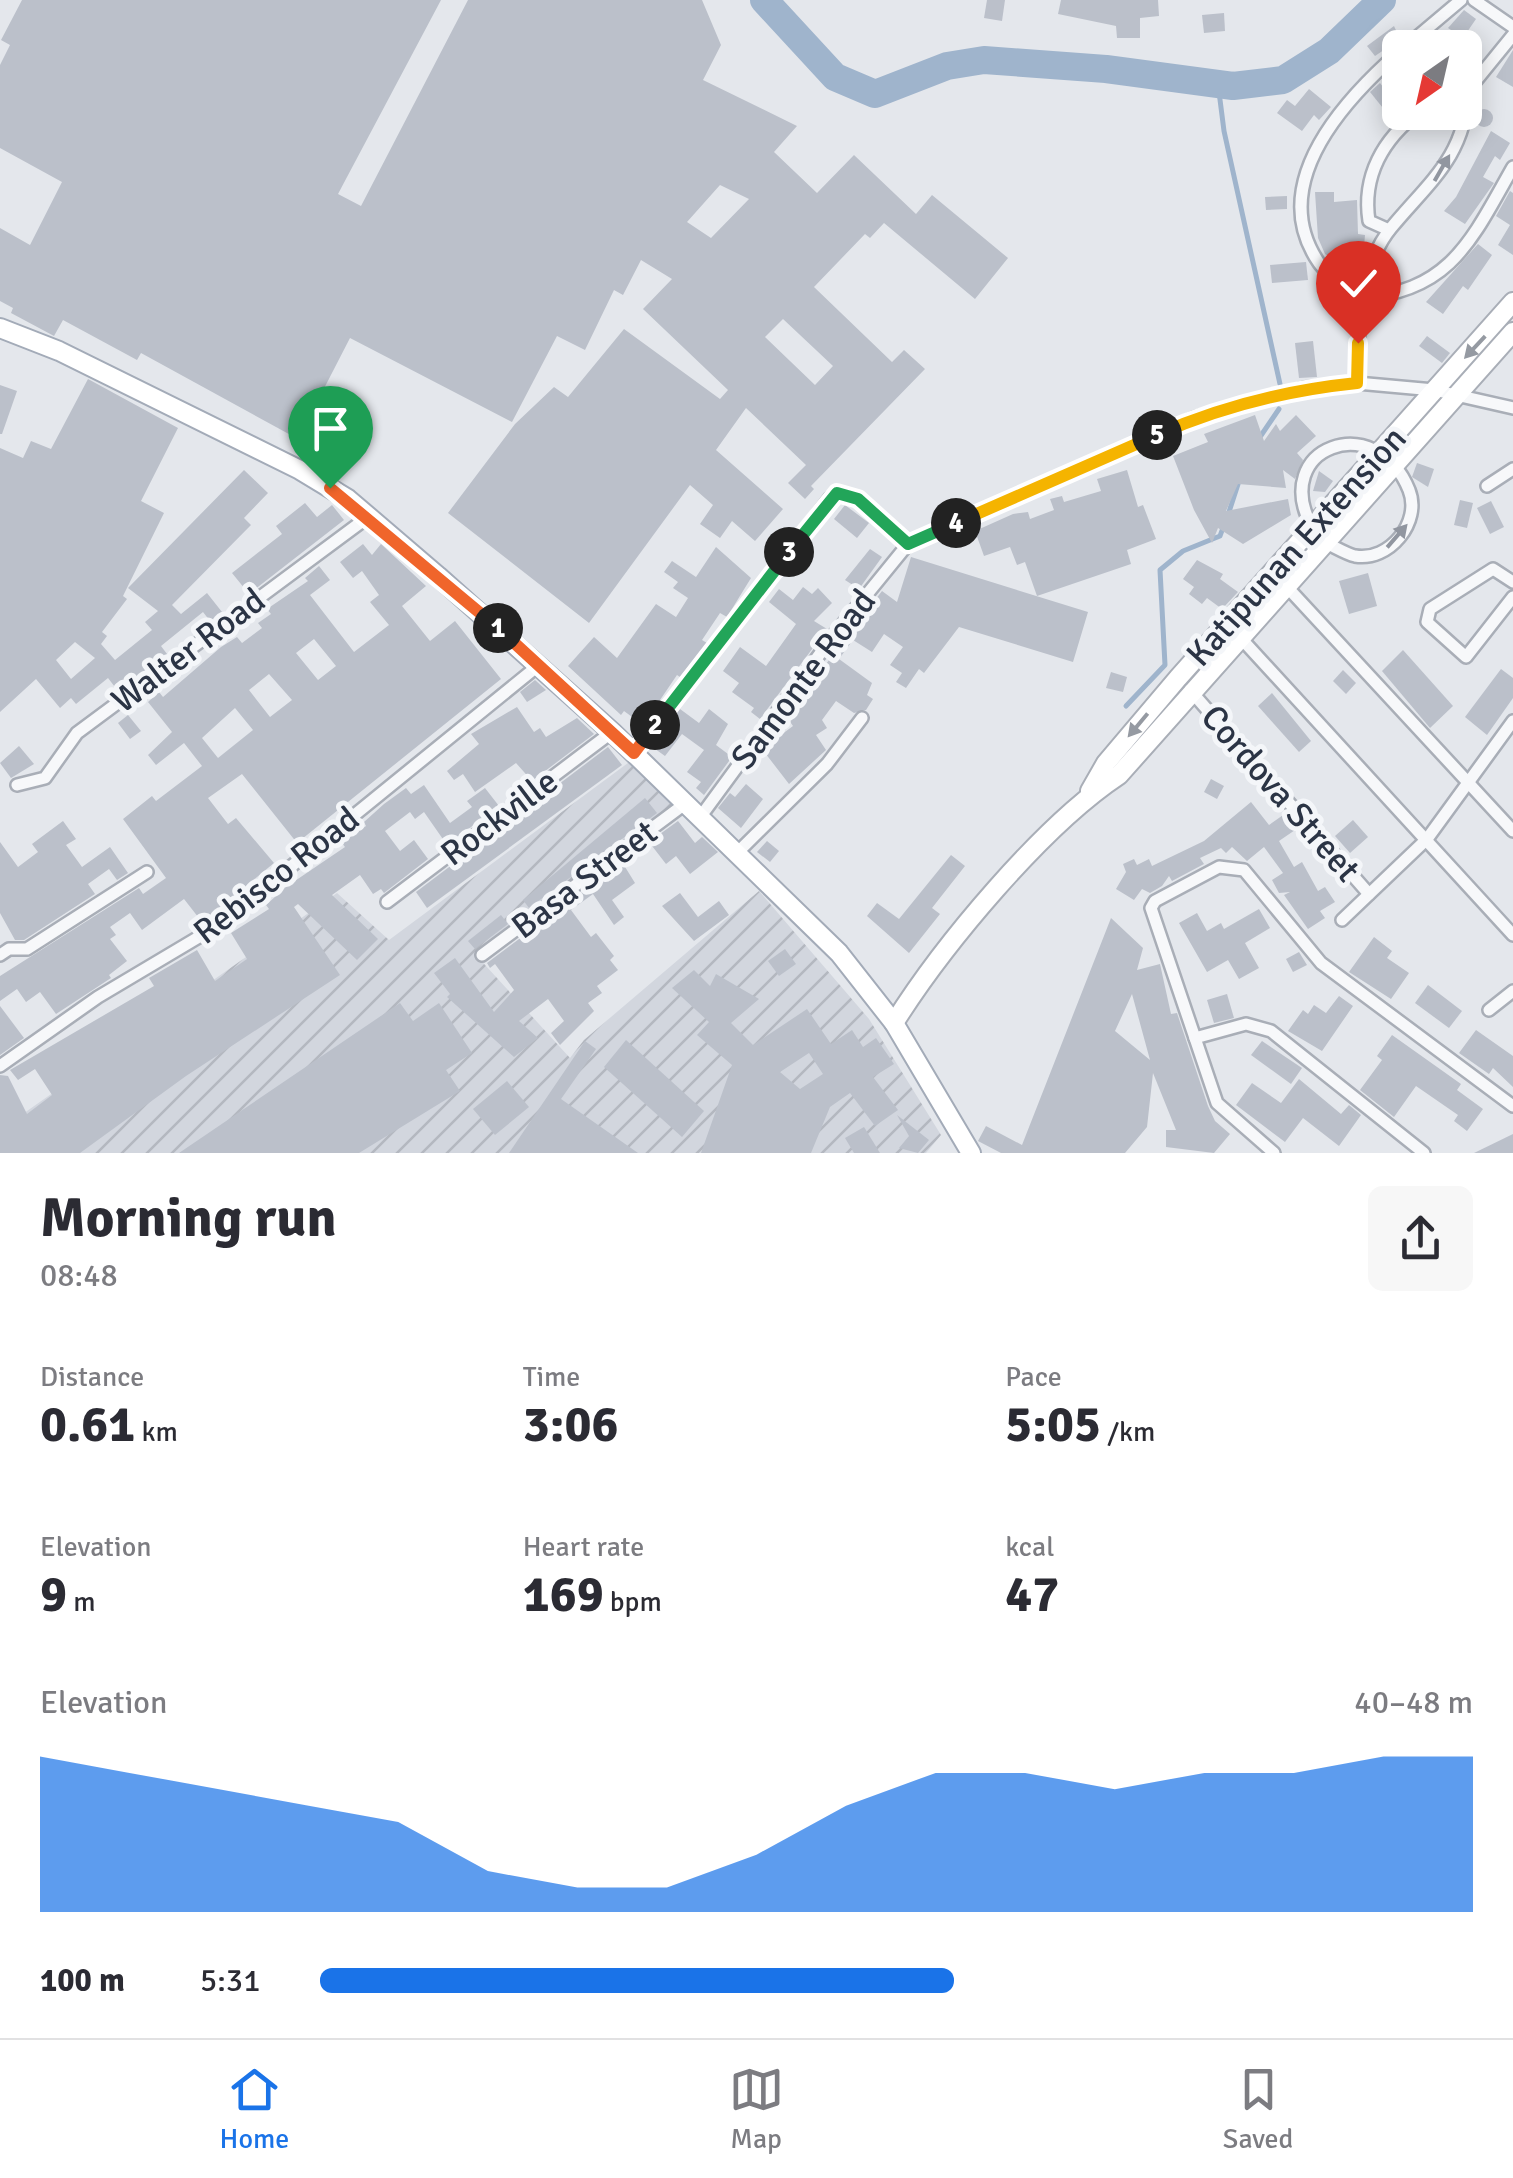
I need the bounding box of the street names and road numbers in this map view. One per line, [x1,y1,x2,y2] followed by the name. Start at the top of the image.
[1177,417,1415,675] street label: Katipunan Extension
[103,579,273,722] street label: Walter Road
[722,581,885,778] street label: Samonte Road
[1192,696,1369,891] street label: Cordova Street
[432,760,566,875] street label: Rockville
[185,797,368,953] street label: Rebisco Road
[503,811,665,948] street label: Basa Street

